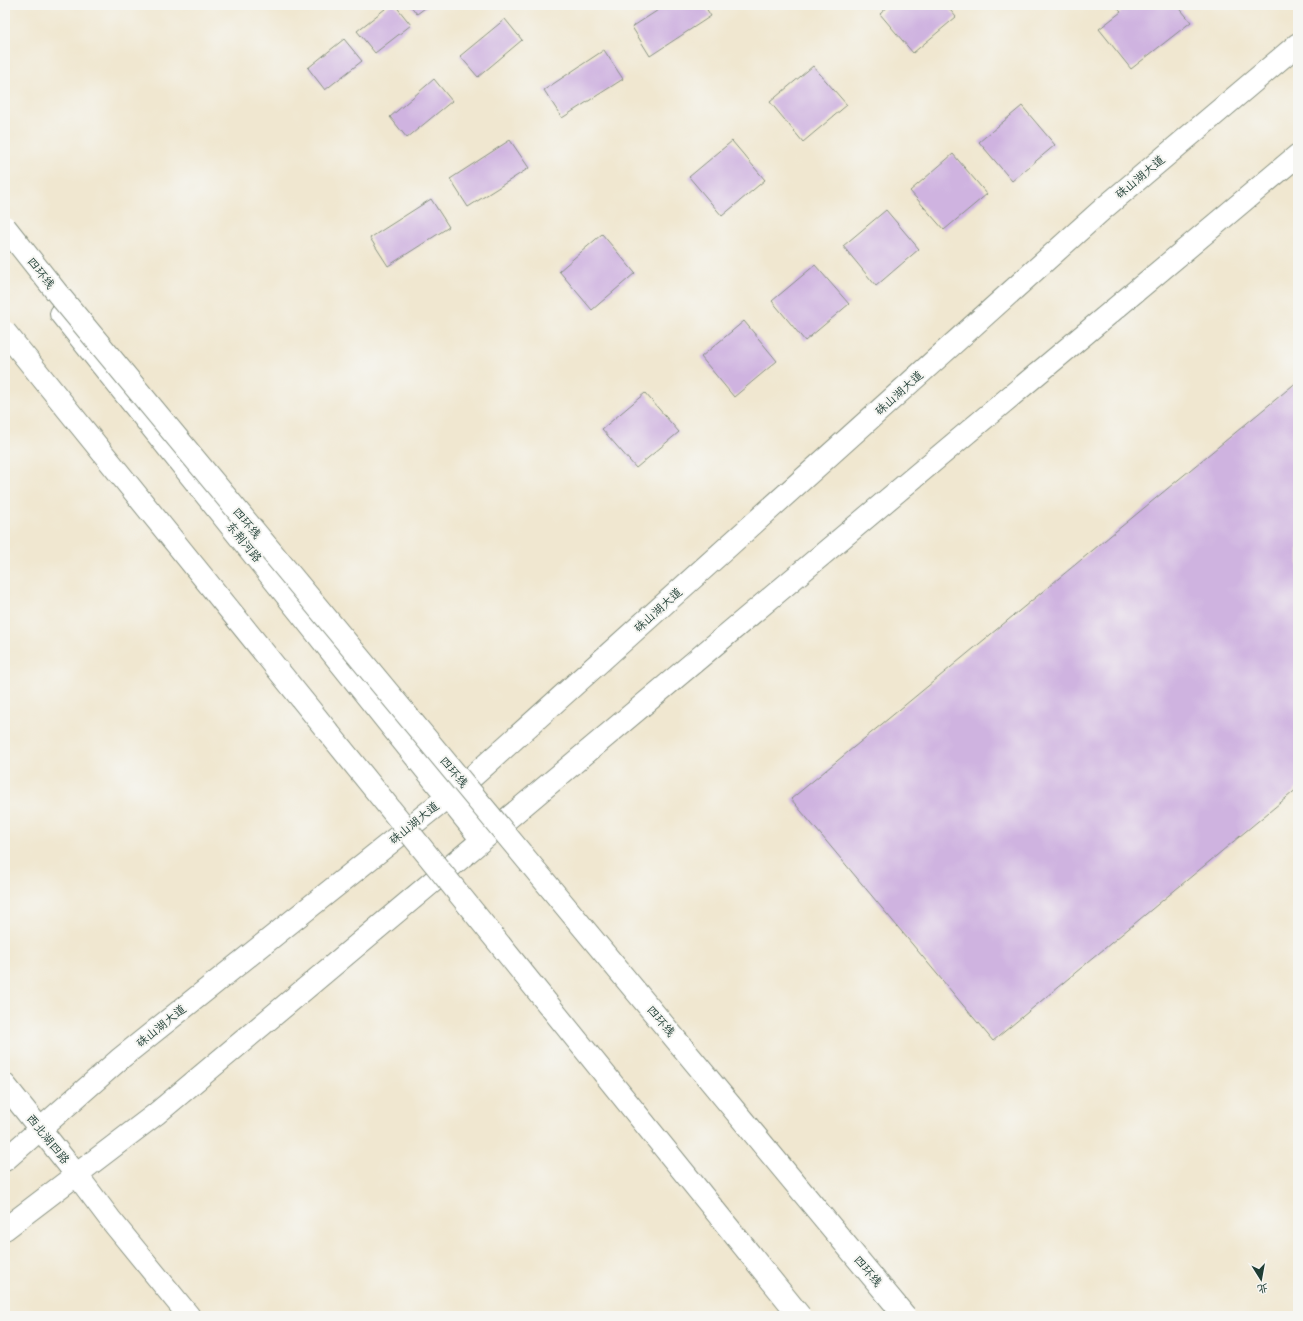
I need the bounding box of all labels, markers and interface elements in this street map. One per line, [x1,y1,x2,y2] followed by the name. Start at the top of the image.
[1113,152,1167,202] street label: 硃山湖大道
[24,255,58,291] street label: 四环线
[872,368,926,418] street label: 硃山湖大道
[230,505,264,541] street label: 四环线
[223,519,265,565] street label: 东荆河路
[631,585,685,635] street label: 硃山湖大道
[437,754,471,790] street label: 四环线
[386,799,442,847] street label: 硃山湖大道
[133,1002,189,1050] street label: 硃山湖大道
[644,1003,678,1039] street label: 四环线
[24,1111,72,1167] street label: 西北湖四路
[851,1253,885,1289] street label: 四环线
[1241,1259,1281,1299] north arrow
[1256,1281,1269,1296] text: 北

